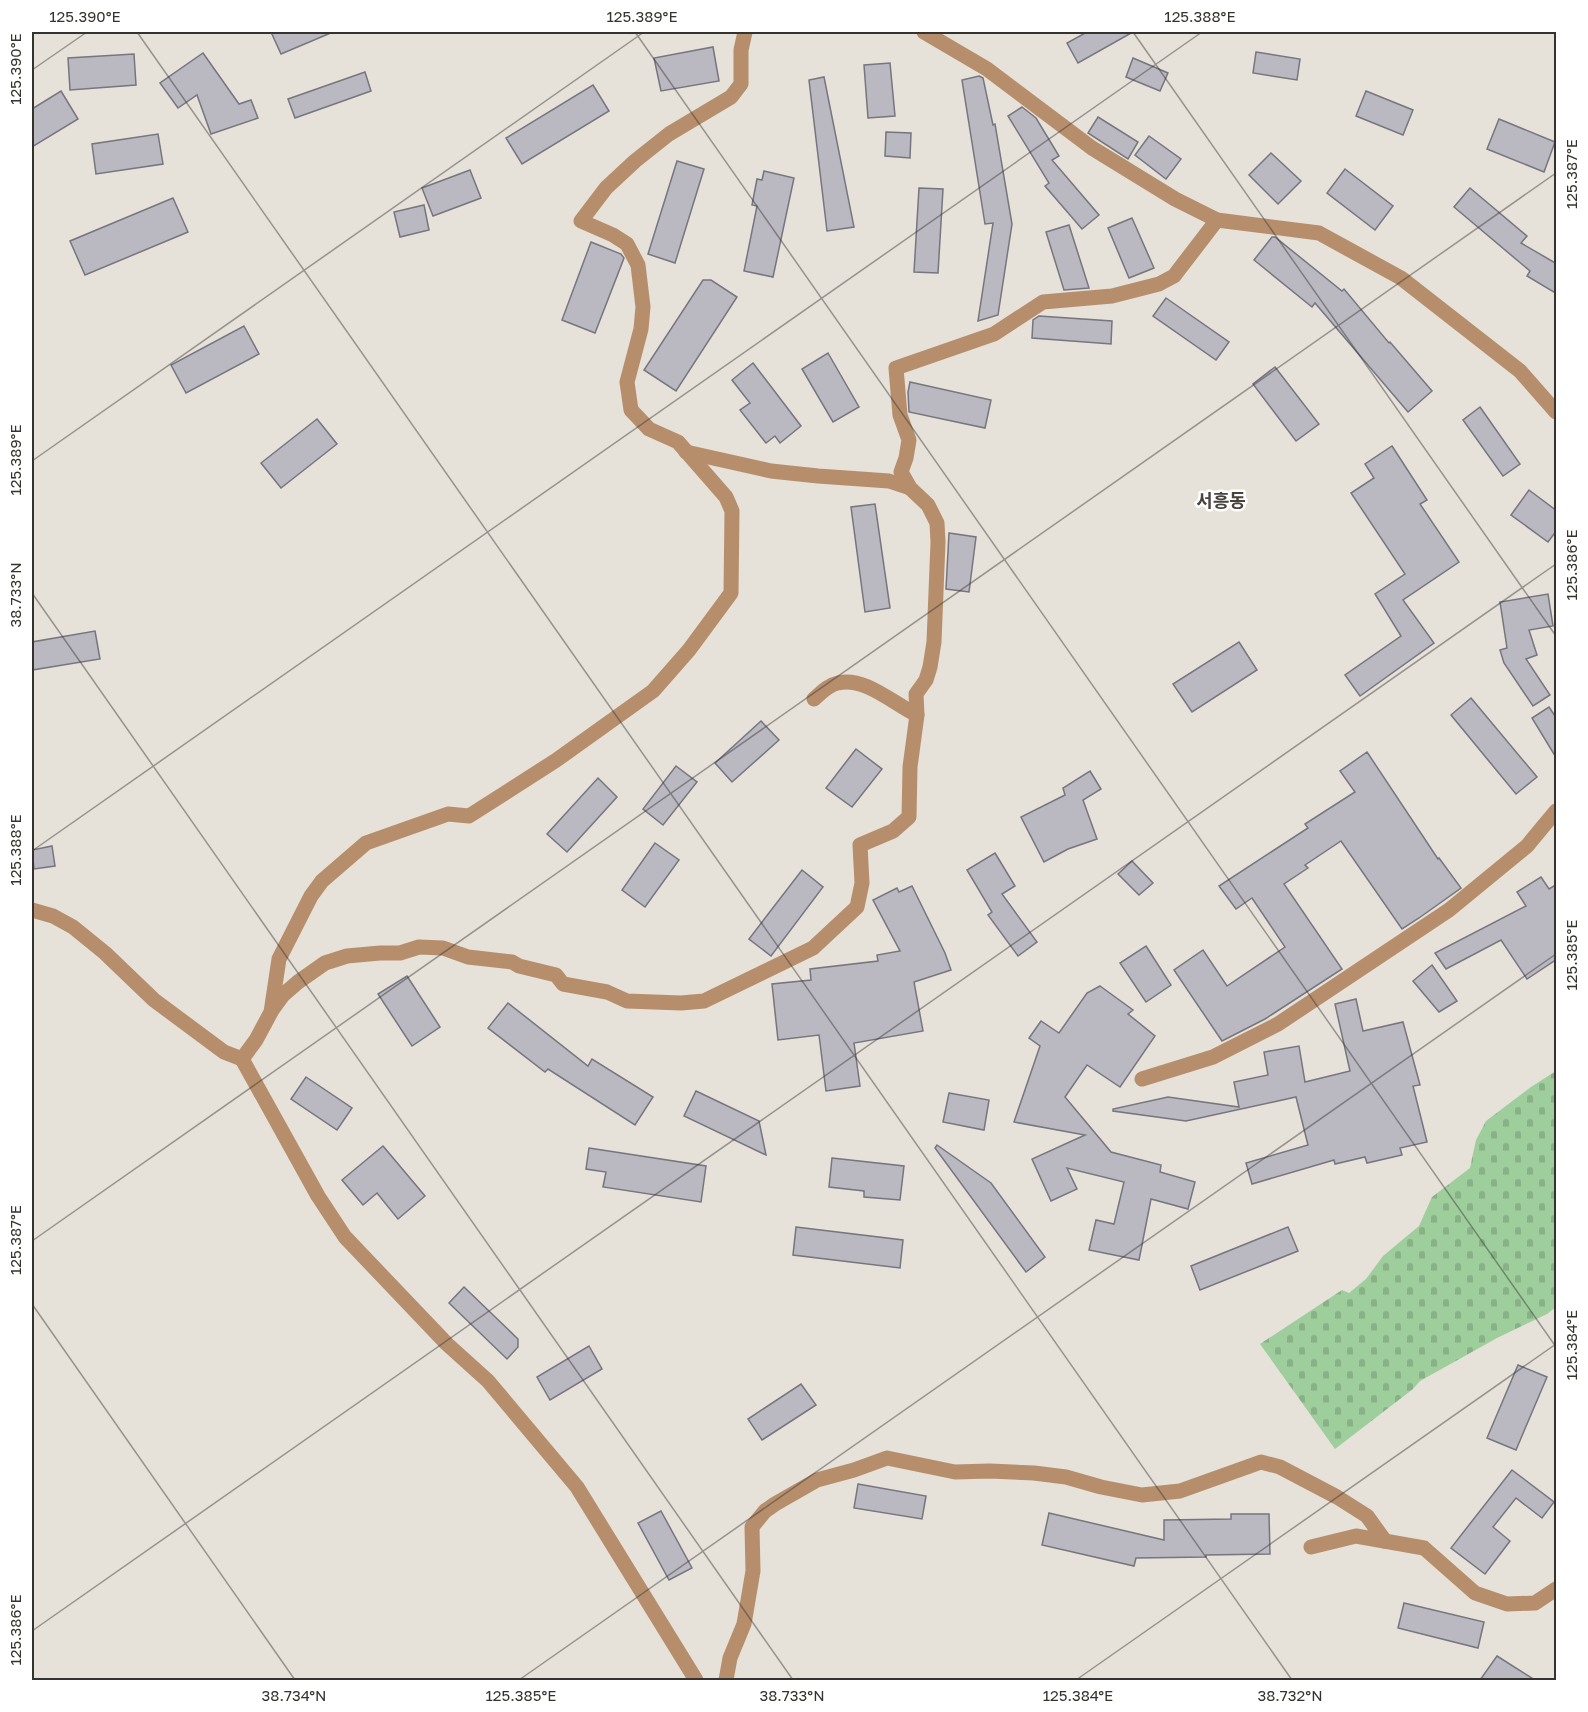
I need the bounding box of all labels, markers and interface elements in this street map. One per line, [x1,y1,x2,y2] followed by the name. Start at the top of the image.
[49,7,121,25] text: 125.390°E
[606,7,678,25] text: 125.389°E
[1164,7,1236,25] text: 125.388°E
[6,33,24,105] text: 125.390°E
[1562,139,1580,209] text: 125.387°E
[6,424,24,496] text: 125.389°E
[1196,489,1246,511] district label: 서흥동
[1562,529,1580,601] text: 125.386°E
[6,562,24,628] text: 38.733°N
[6,814,24,886] text: 125.388°E
[1562,920,1580,990] text: 125.385°E
[6,1205,24,1275] text: 125.387°E
[1562,1310,1580,1380] text: 125.384°E
[6,1594,24,1666] text: 125.386°E
[262,1686,326,1704] text: 38.734°N
[486,1686,556,1704] text: 125.385°E
[759,1686,825,1704] text: 38.733°N
[1043,1686,1113,1704] text: 125.384°E
[1257,1686,1323,1704] text: 38.732°N

